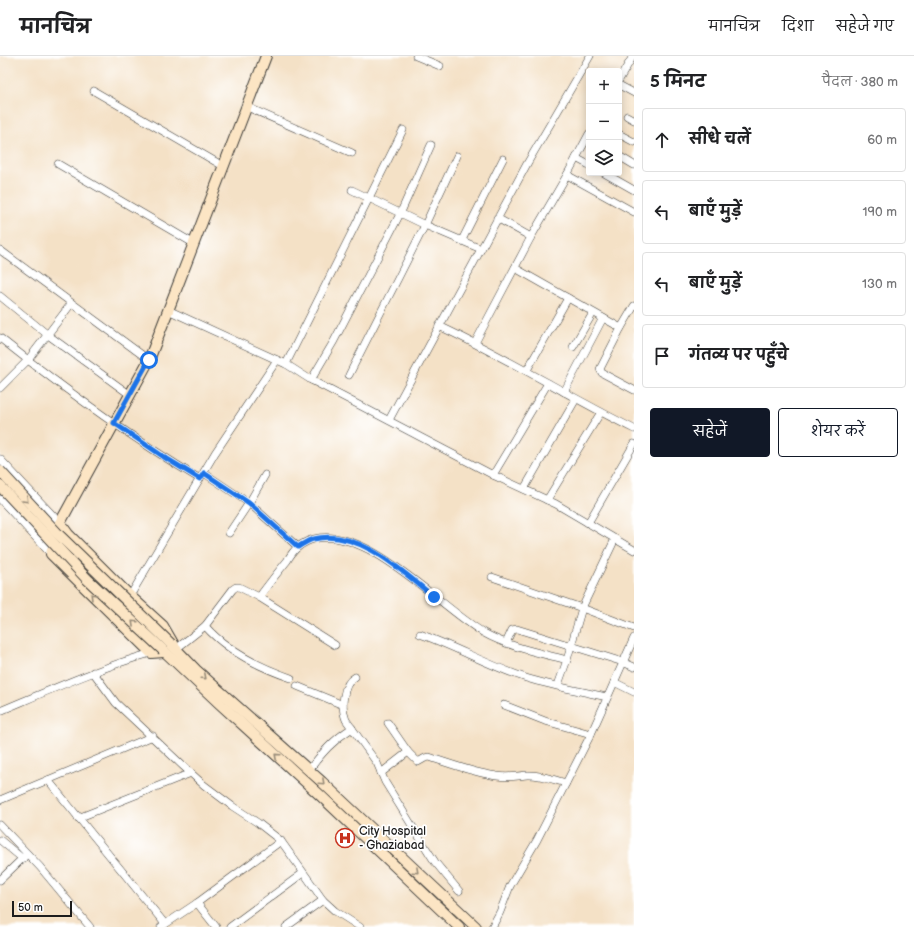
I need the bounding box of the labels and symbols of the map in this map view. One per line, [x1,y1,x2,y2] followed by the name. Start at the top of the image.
[140,351,158,369] route start
[22,495,29,503] one-way arrow
[425,588,443,606] route end
[90,593,98,601] one-way arrow
[132,621,139,628] one-way arrow
[199,672,207,679] one-way arrow
[275,754,282,761] one-way arrow
[317,777,325,785] one-way arrow
[359,824,426,853] place label: City Hospital - Ghaziabad
[334,827,356,849] hospital icon: City Hospital - Ghaziabad
[412,866,419,873] one-way arrow
[12,899,72,918] scale bar

